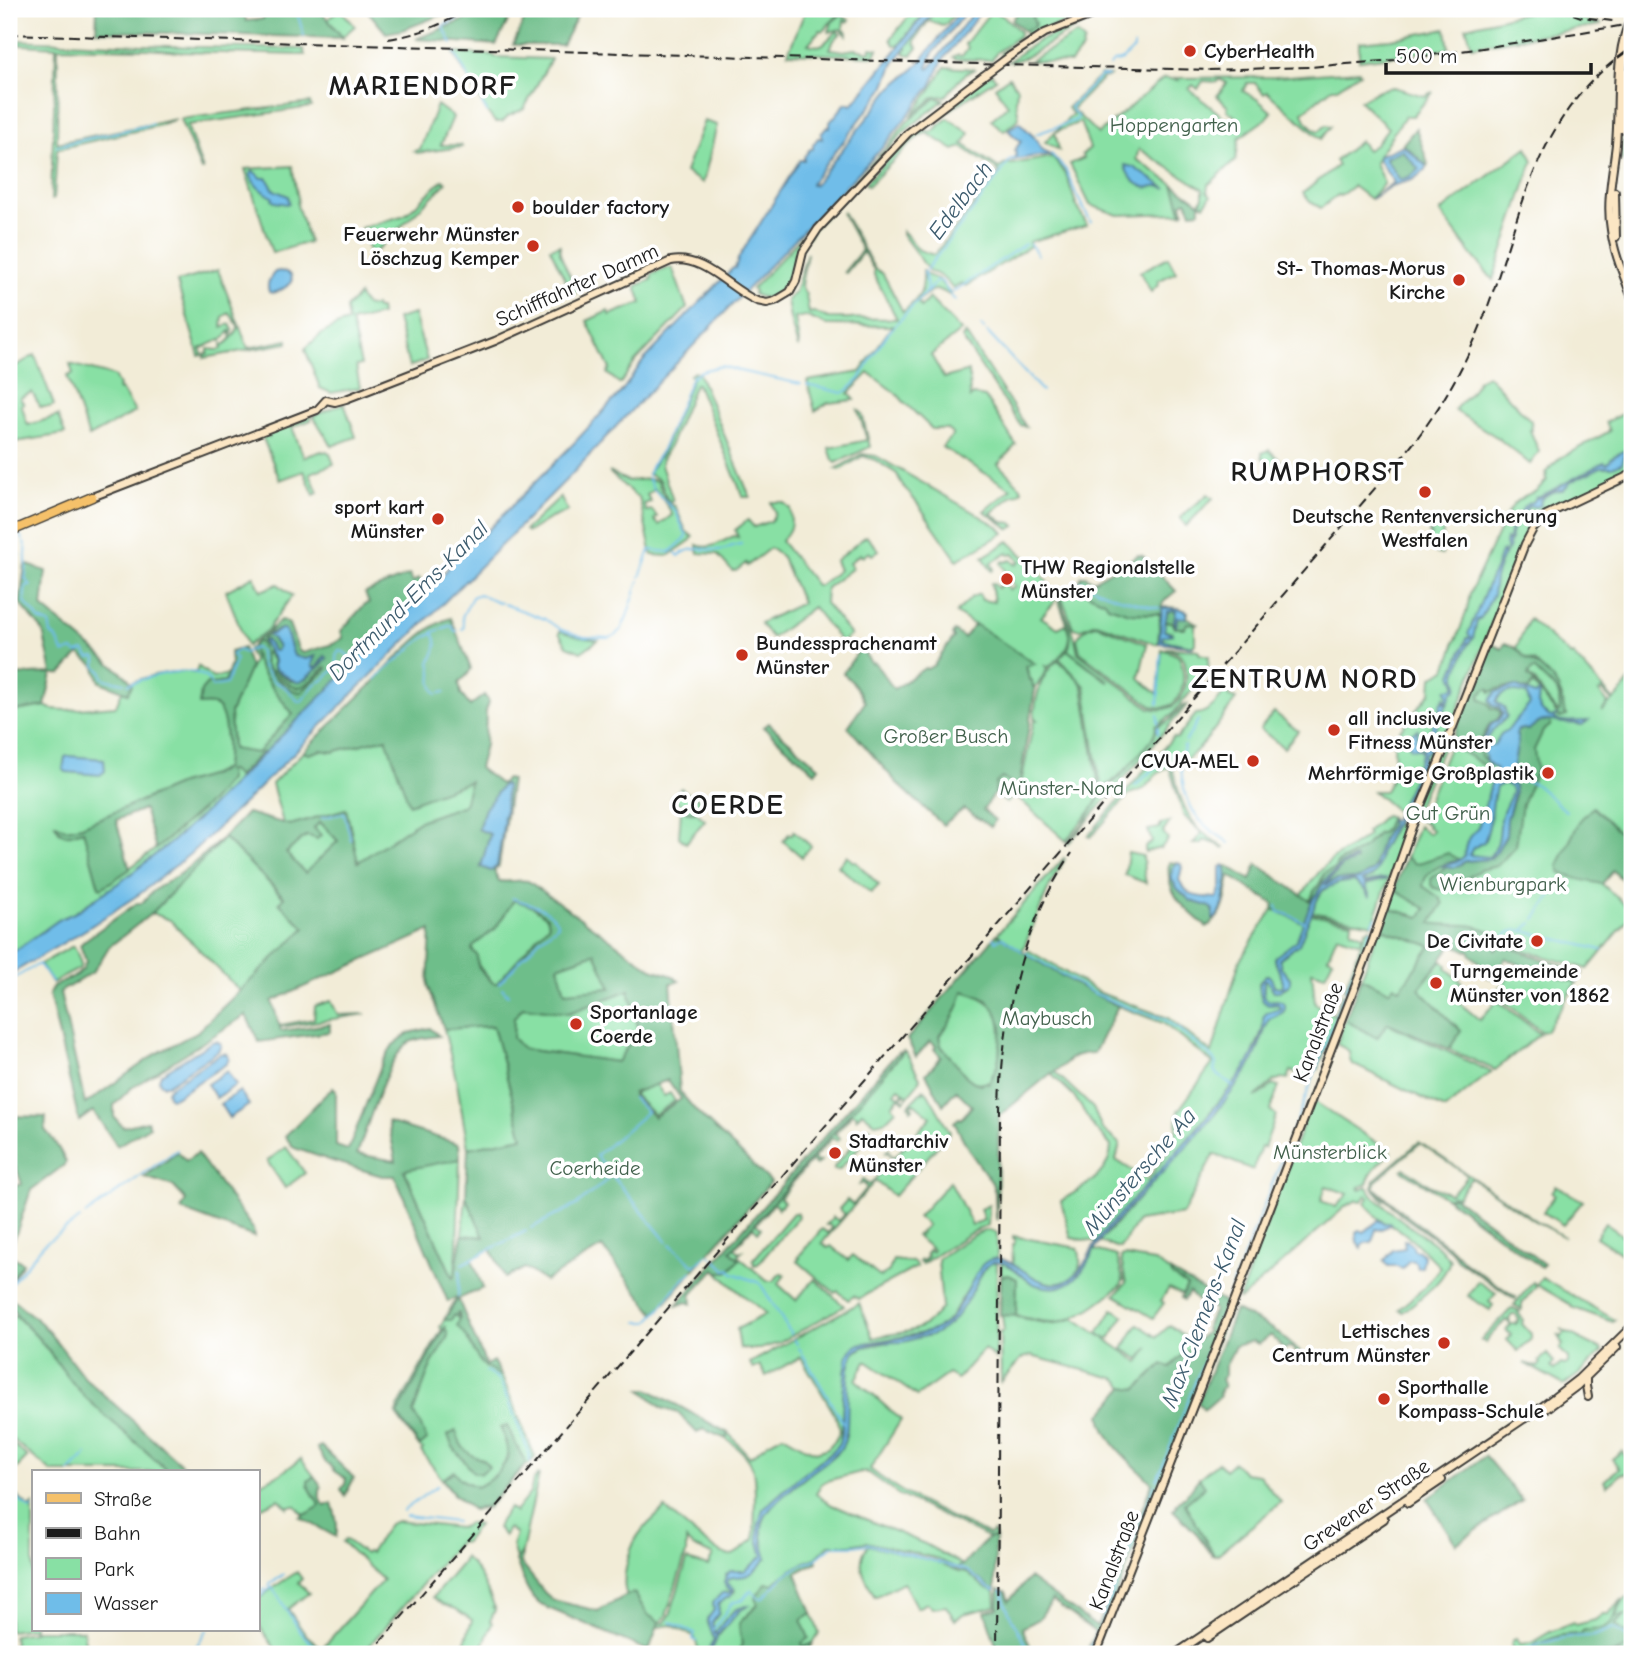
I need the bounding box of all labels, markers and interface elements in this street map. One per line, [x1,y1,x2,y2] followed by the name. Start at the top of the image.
[1386,32,1590,76] scale bar
[1204,39,1315,63] place label: CyberHealth
[1182,43,1198,59] marker: CyberHealth
[1396,44,1457,68] text: 500 m
[329,70,517,102] district label: MARIENDORF
[1110,113,1238,137] park label: Hoppengarten
[922,156,998,245] water label: Edelbach
[532,195,669,219] place label: boulder factory
[510,199,526,215] marker: boulder factory
[343,222,520,270] place label: Feuerwehr Münster Löschzug Kemper
[492,238,662,332] street label: Schifffahrter Damm
[525,238,541,254] marker: Feuerwehr Münster Löschzug Kemper
[1277,256,1445,304] place label: St- Thomas-Morus Kirche
[1451,272,1467,288] marker: St- Thomas-Morus Kirche
[1230,456,1406,488] district label: RUMPHORST
[1417,484,1433,500] marker: Deutsche Rentenversicherung Westfalen
[335,495,425,543] place label: sport kart Münster
[1292,504,1558,552] place label: Deutsche Rentenversicherung Westfalen
[430,511,446,527] marker: sport kart Münster
[323,514,495,686] water label: Dortmund-Ems-Kanal
[1021,555,1195,603] place label: THW Regionalstelle Münster
[999,571,1015,587] marker: THW Regionalstelle Münster
[756,631,938,679] place label: Bundessprachenamt Münster
[734,647,750,663] marker: Bundessprachenamt Münster
[1191,663,1419,695] district label: ZENTRUM NORD
[1348,706,1493,754] place label: all inclusive Fitness Münster
[1326,722,1342,738] marker: all inclusive Fitness Münster
[884,724,1008,748] park label: Großer Busch
[1141,749,1239,773] place label: CVUA-MEL
[1245,753,1261,769] marker: CVUA-MEL
[1308,761,1535,785] place label: Mehrförmige Großplastik
[1540,765,1556,781] marker: Mehrförmige Großplastik
[1000,776,1124,800] park label: Münster-Nord
[671,789,785,821] district label: COERDE
[1406,801,1490,825] park label: Gut Grün
[1440,872,1566,896] park label: Wienburgpark
[1427,929,1523,953] place label: De Civitate
[1529,933,1545,949] marker: De Civitate
[1450,959,1610,1007] place label: Turngemeinde Münster von 1862
[1428,975,1444,991] marker: Turngemeinde Münster von 1862
[1288,979,1348,1085] street label: Kanalstraße
[590,1000,698,1048] place label: Sportanlage Coerde
[1002,1006,1092,1030] park label: Maybusch
[568,1016,584,1032] marker: Sportanlage Coerde
[1076,1102,1202,1241] water label: Münstersche Aa
[849,1129,948,1177] place label: Stadtarchiv Münster
[1273,1140,1387,1164] park label: Münsterblick
[827,1145,843,1161] marker: Stadtarchiv Münster
[549,1156,641,1180] park label: Coerheide
[1155,1215,1252,1412] water label: Max-Clemens-Kanal
[1272,1319,1431,1367] place label: Lettisches Centrum Münster
[1436,1335,1452,1351] marker: Lettisches Centrum Münster
[1398,1375,1544,1423] place label: Sporthalle Kompass-Schule
[1376,1391,1392,1407] marker: Sporthalle Kompass-Schule
[1298,1454,1434,1556] street label: Grevener Straße
[32,1470,259,1632] legend
[94,1487,152,1511] text: Straße
[1084,1507,1144,1613] street label: Kanalstraße
[94,1521,141,1545] text: Bahn
[94,1557,134,1581] text: Park
[94,1591,159,1615] text: Wasser

